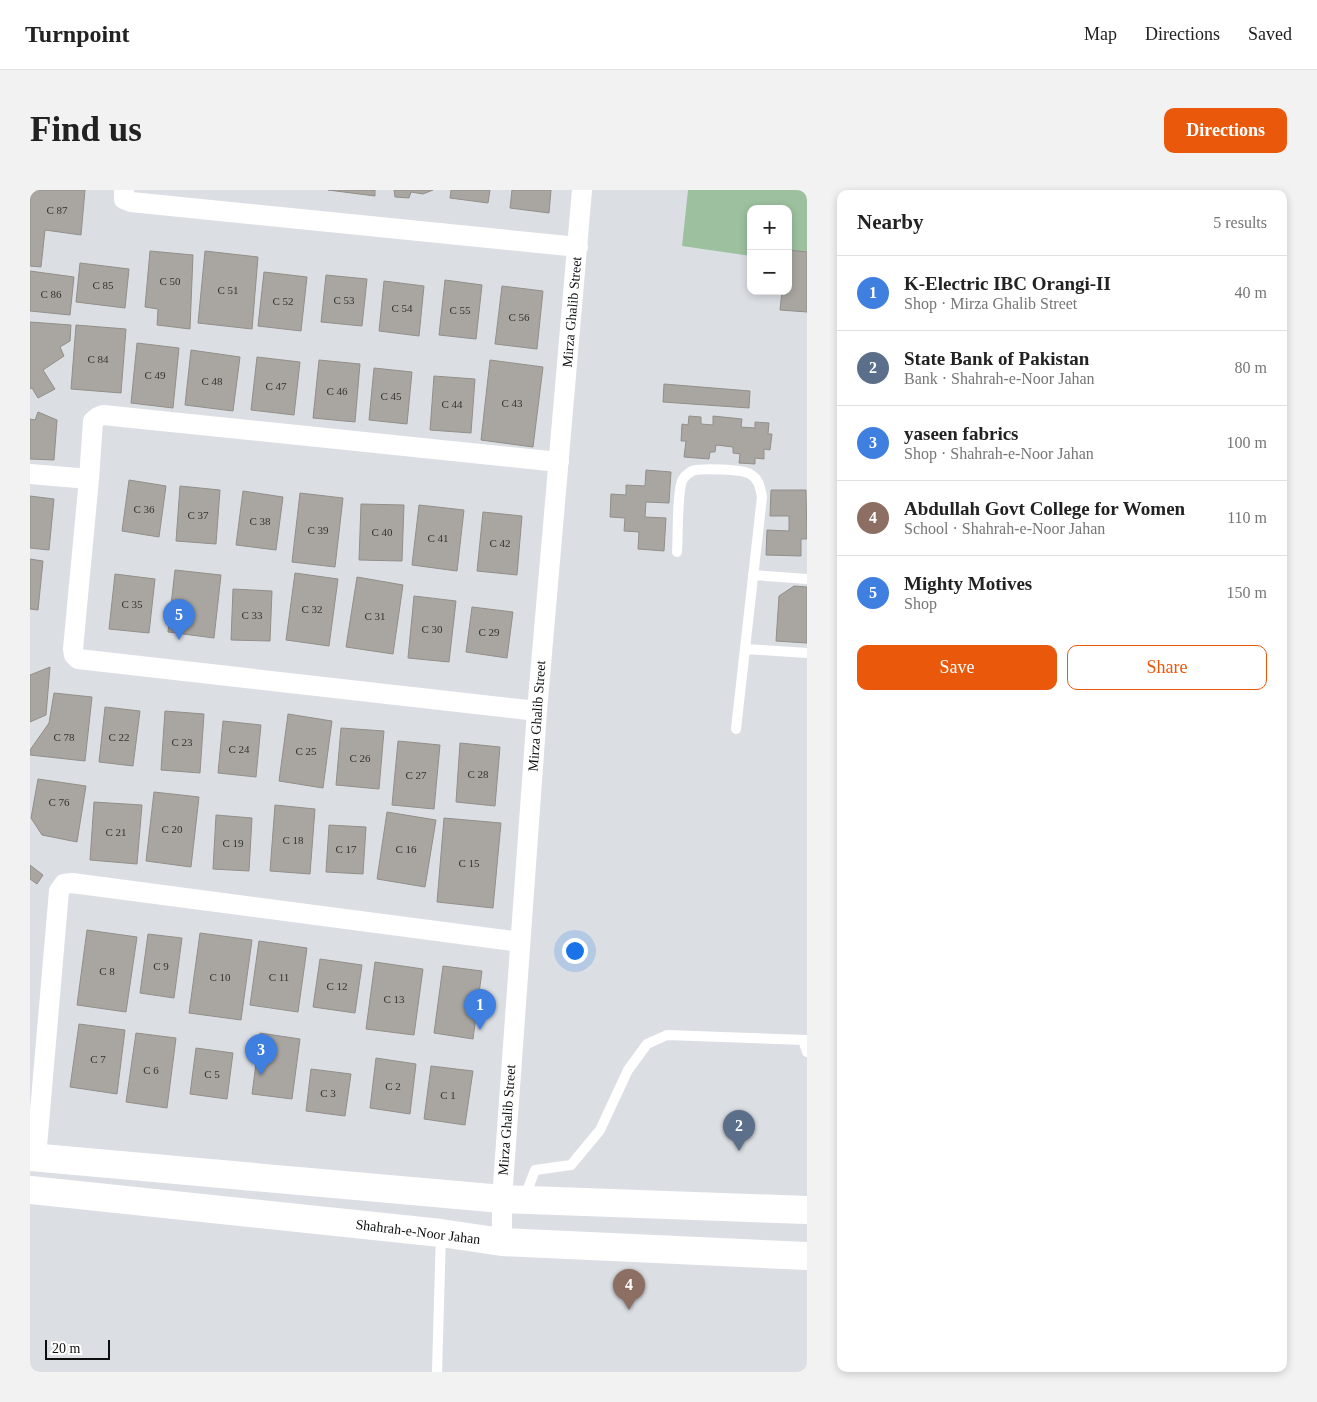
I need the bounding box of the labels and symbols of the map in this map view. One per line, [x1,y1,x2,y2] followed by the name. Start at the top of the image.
[46,204,68,216] house number: C 87
[560,256,584,368] street label: Mirza Ghalib Street
[159,275,181,287] house number: C 50
[92,279,114,291] house number: C 85
[217,284,239,296] house number: C 51
[40,288,62,300] house number: C 86
[333,294,355,306] house number: C 53
[272,295,294,307] house number: C 52
[391,302,413,314] house number: C 54
[449,304,471,316] house number: C 55
[508,311,530,323] house number: C 56
[87,353,109,365] house number: C 84
[144,369,166,381] house number: C 49
[201,375,223,387] house number: C 48
[265,380,287,392] house number: C 47
[326,385,348,397] house number: C 46
[380,390,402,402] house number: C 45
[501,397,523,409] house number: C 43
[441,398,463,410] house number: C 44
[133,503,155,515] house number: C 36
[187,509,209,521] house number: C 37
[249,515,271,527] house number: C 38
[307,524,329,536] house number: C 39
[371,526,393,538] house number: C 40
[427,532,449,544] house number: C 41
[489,537,511,549] house number: C 42
[121,598,143,610] house number: C 35
[163,599,195,640] pin: 5
[301,603,323,615] house number: C 32
[241,609,263,621] house number: C 33
[364,610,386,622] house number: C 31
[421,623,443,635] house number: C 30
[478,626,500,638] house number: C 29
[526,660,548,772] street label: Mirza Ghalib Street
[53,731,75,743] house number: C 78
[108,731,130,743] house number: C 22
[171,736,193,748] house number: C 23
[228,743,250,755] house number: C 24
[295,745,317,757] house number: C 25
[349,752,371,764] house number: C 26
[467,768,489,780] house number: C 28
[405,769,427,781] house number: C 27
[48,796,70,808] house number: C 76
[161,823,183,835] house number: C 20
[105,826,127,838] house number: C 21
[282,834,304,846] house number: C 18
[222,837,244,849] house number: C 19
[335,843,357,855] house number: C 17
[395,843,417,855] house number: C 16
[458,857,480,869] house number: C 15
[562,938,588,964] your location
[153,960,169,972] house number: C 9
[99,965,115,977] house number: C 8
[209,971,231,983] house number: C 10
[269,971,289,983] house number: C 11
[326,980,348,992] house number: C 12
[464,989,496,1030] pin: 1
[383,993,405,1005] house number: C 13
[245,1034,277,1075] pin: 3
[90,1053,106,1065] house number: C 7
[143,1064,159,1076] house number: C 6
[496,1064,518,1176] street label: Mirza Ghalib Street
[204,1068,220,1080] house number: C 5
[385,1080,401,1092] house number: C 2
[320,1087,336,1099] house number: C 3
[440,1089,456,1101] house number: C 1
[723,1110,755,1151] pin: 2
[355,1217,481,1247] street label: Shahrah-e-Noor Jahan
[613,1269,645,1310] pin: 4
[45,1337,110,1360] scale bar

